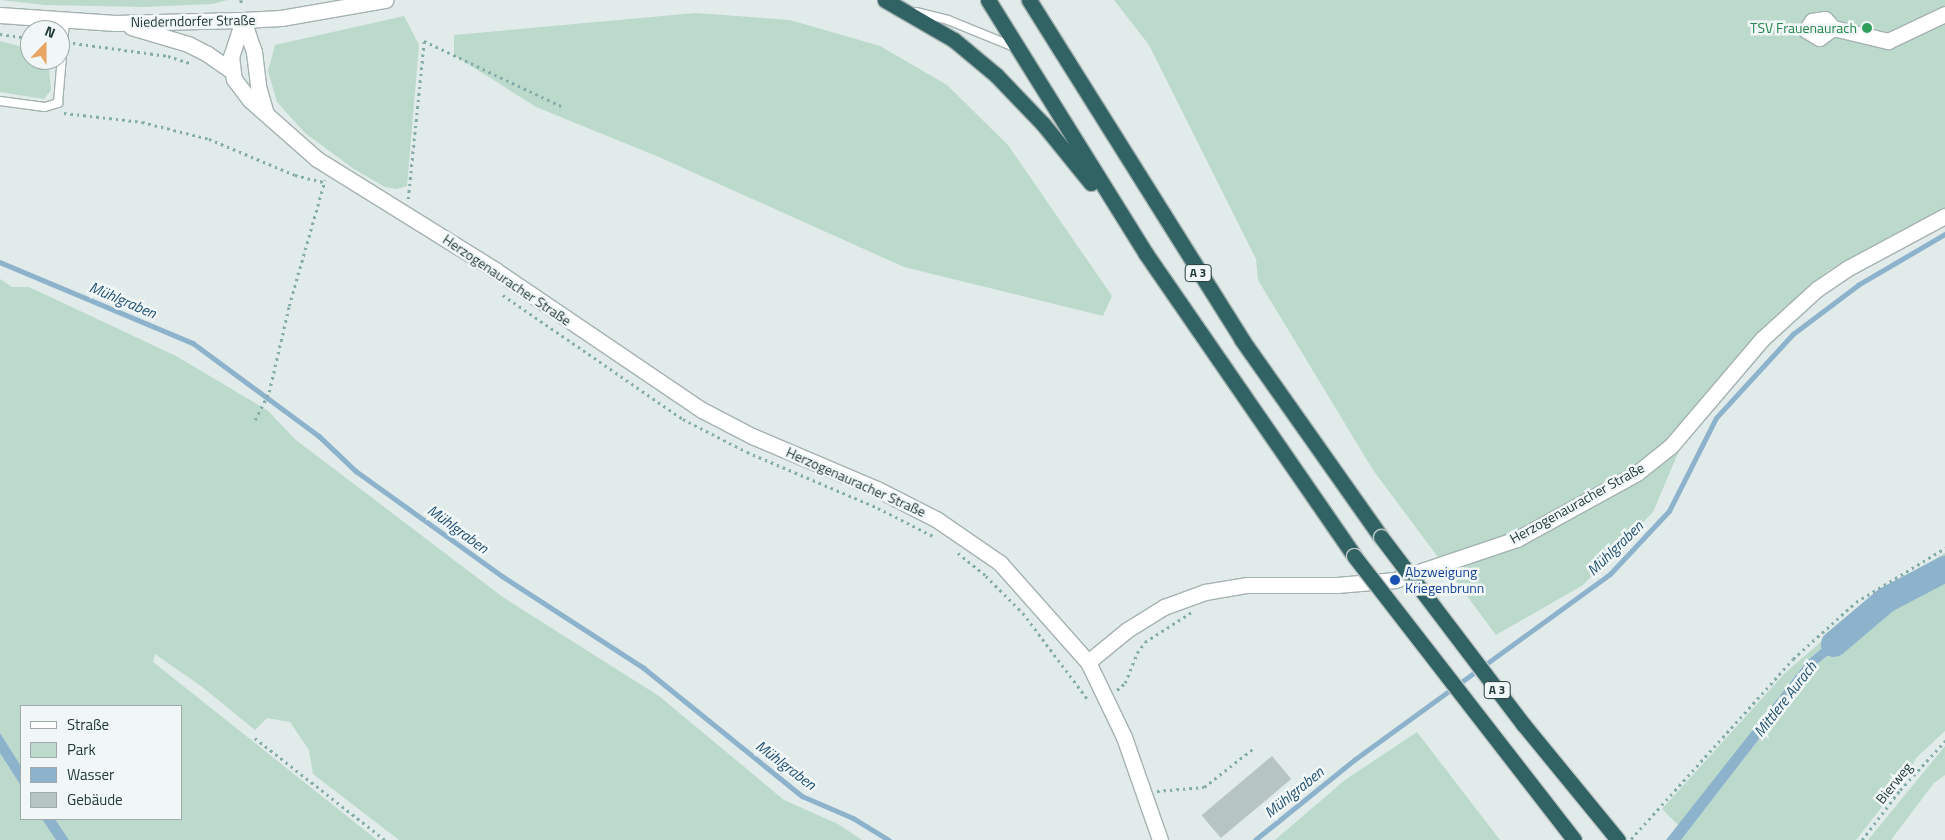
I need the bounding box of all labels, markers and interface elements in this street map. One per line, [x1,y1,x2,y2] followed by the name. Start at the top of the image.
[130,12,256,30] street label: Niederndorfer Straße
[20,20,70,70] north arrow
[42,20,59,43] text: N
[1750,20,1857,36] place label: TSV Frauenaurach
[1861,22,1873,34] marker: TSV Frauenaurach
[440,231,574,329] street label: Herzogenauracher Straße
[1184,264,1212,282] road number: A 3
[87,278,159,322] water label: Mühlgraben
[784,444,928,520] street label: Herzogenauracher Straße
[1507,459,1647,547] street label: Herzogenauracher Straße
[424,501,492,557] water label: Mühlgraben
[1583,517,1647,579] water label: Mühlgraben
[1405,564,1484,596] place label: Abzweigung Kriegenbrunn
[1389,574,1401,586] marker: Abzweigung Kriegenbrunn
[1750,658,1820,740] water label: Mittlere Aurach
[1483,680,1511,700] road number: A 3
[20,705,182,820] legend
[67,713,109,736] text: Straße
[752,736,820,794] water label: Mühlgraben
[67,738,96,761] text: Park
[1872,759,1916,807] street label: Bierweg
[67,763,114,786] text: Wasser
[1261,763,1327,821] water label: Mühlgraben
[67,788,123,811] text: Gebäude

